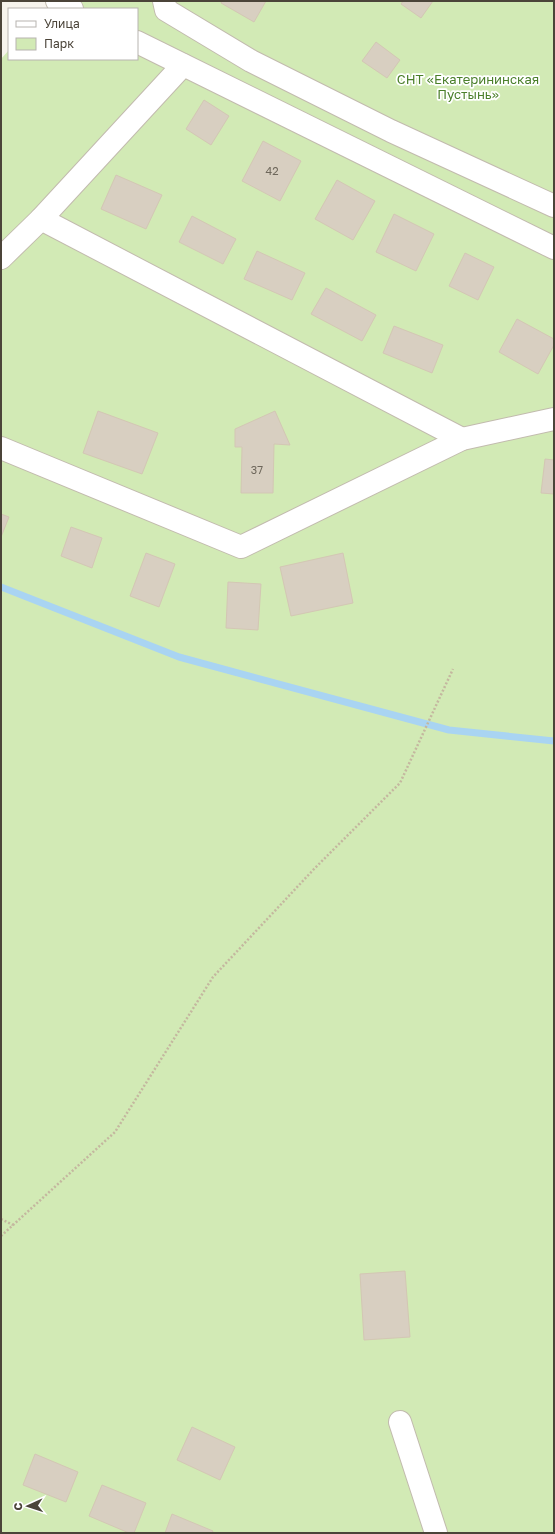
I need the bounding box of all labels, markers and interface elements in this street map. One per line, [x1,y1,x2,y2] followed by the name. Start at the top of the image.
[8,8,138,60] legend
[44,16,80,31] text: Улица
[44,36,74,51] text: Парк
[397,71,539,102] park label: СНТ «Екатерининская Пустынь»
[265,164,279,177] house number: 42
[251,463,263,476] house number: 37
[8,1486,48,1526] north arrow
[11,1502,24,1511] text: С

